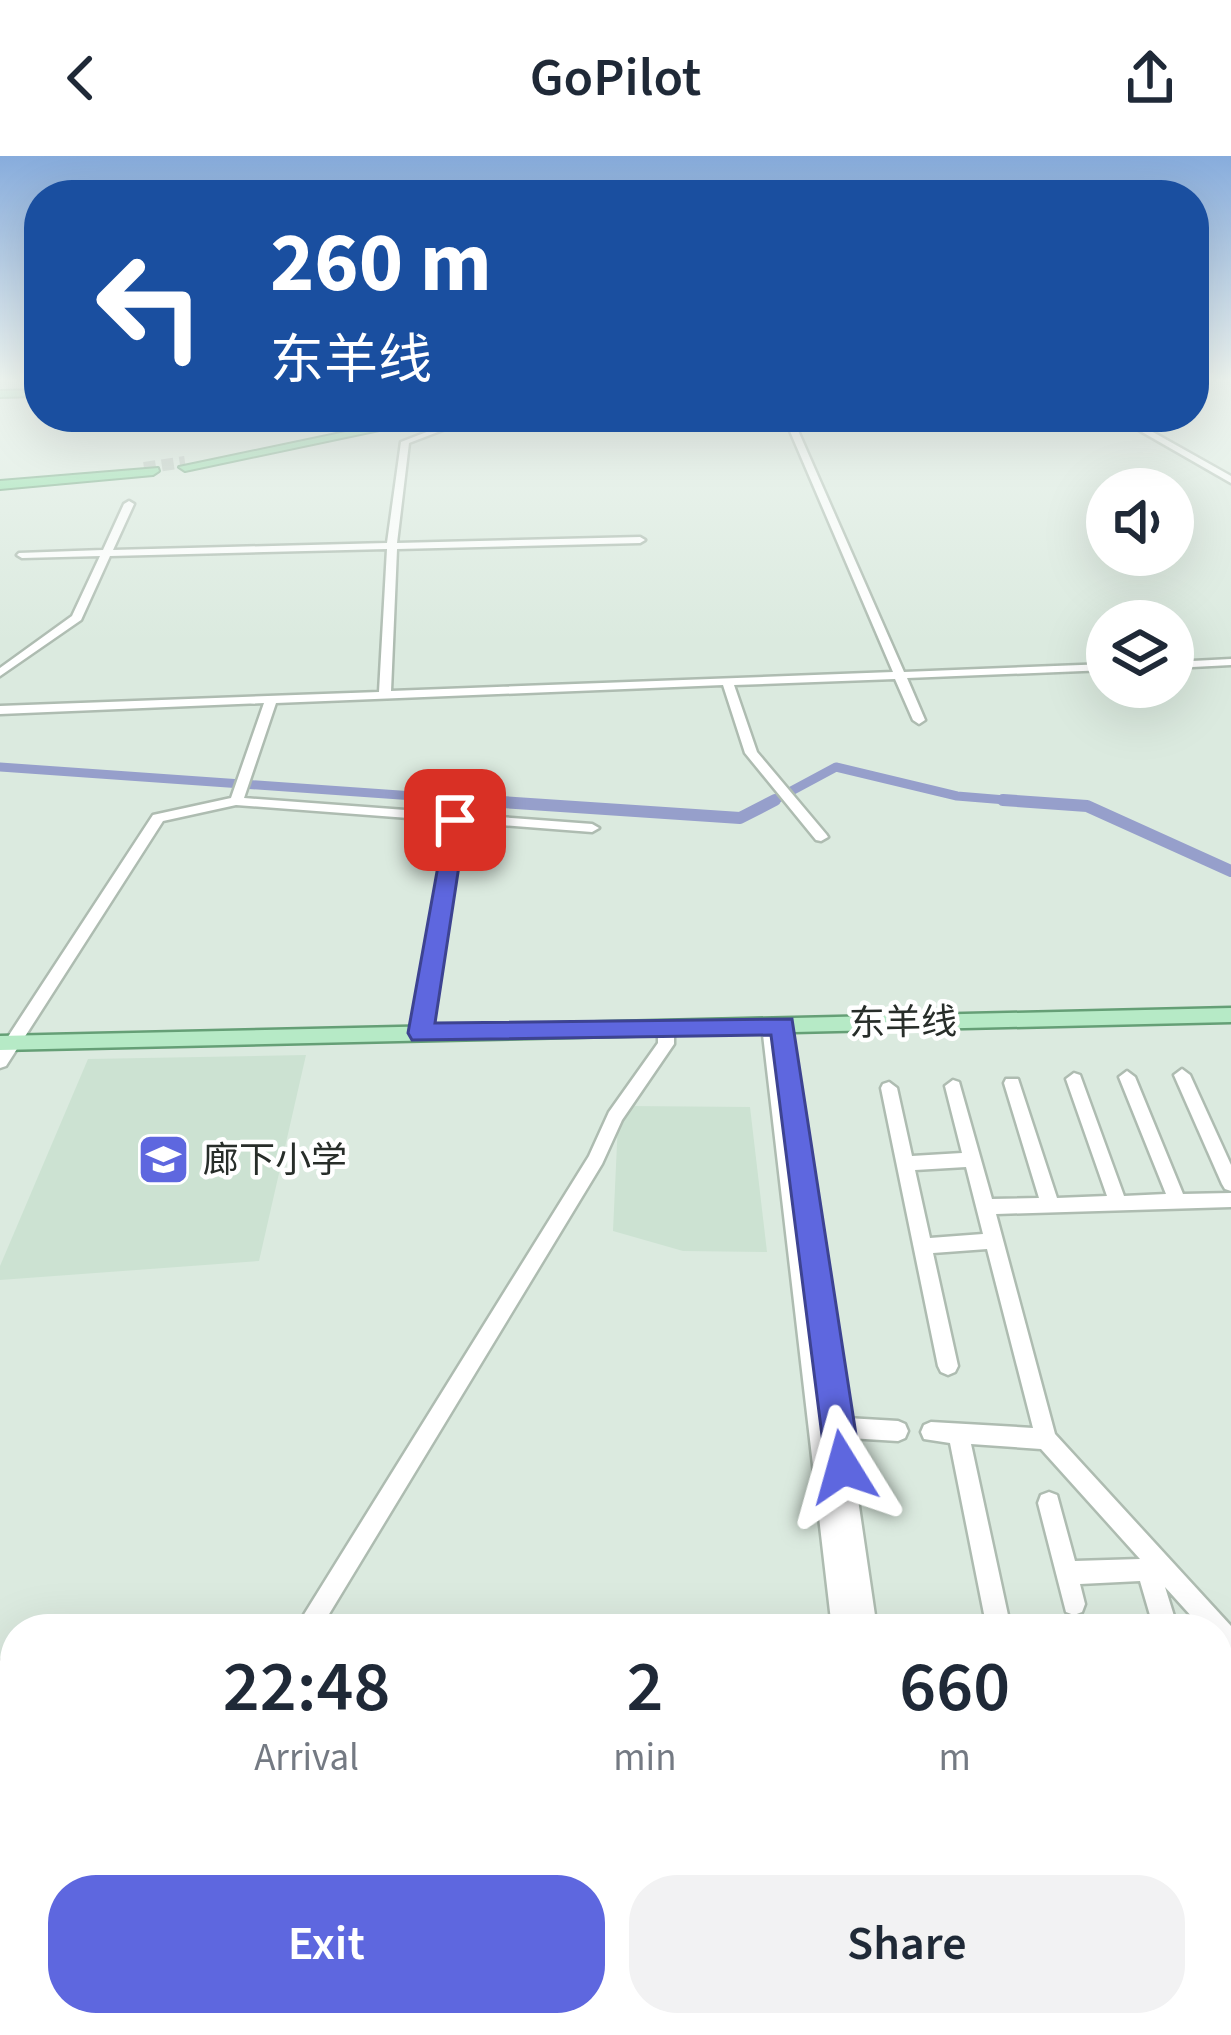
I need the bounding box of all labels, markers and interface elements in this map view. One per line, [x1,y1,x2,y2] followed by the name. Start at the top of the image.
[530,40,701,117] text: GoPilot
[48,45,114,111] icon: back
[1117,45,1183,111] icon: share
[270,204,492,324] text: 260 m
[72,228,228,384] icon: left
[270,323,432,400] text: 东羊线
[1086,468,1194,708] map controls
[1086,468,1194,576] button: sound
[1086,600,1194,708] button: layers
[404,769,506,871] pin
[422,787,488,853] icon: arrive
[849,997,957,1049] street label: 东羊线
[136,1132,192,1188] school or university icon: 廊下小学
[203,1135,347,1186] place label: 廊下小学
[780,1404,906,1530] position arrow
[223,1636,390,1739] text: 22:48
[626,1636,663,1739] text: 2
[899,1636,1010,1739] text: 660
[254,1730,359,1786] text: Arrival
[613,1730,677,1786] text: min
[939,1730,971,1786] text: m
[48,1875,605,2013] button: Exit
[629,1875,1185,2013] button: Share

